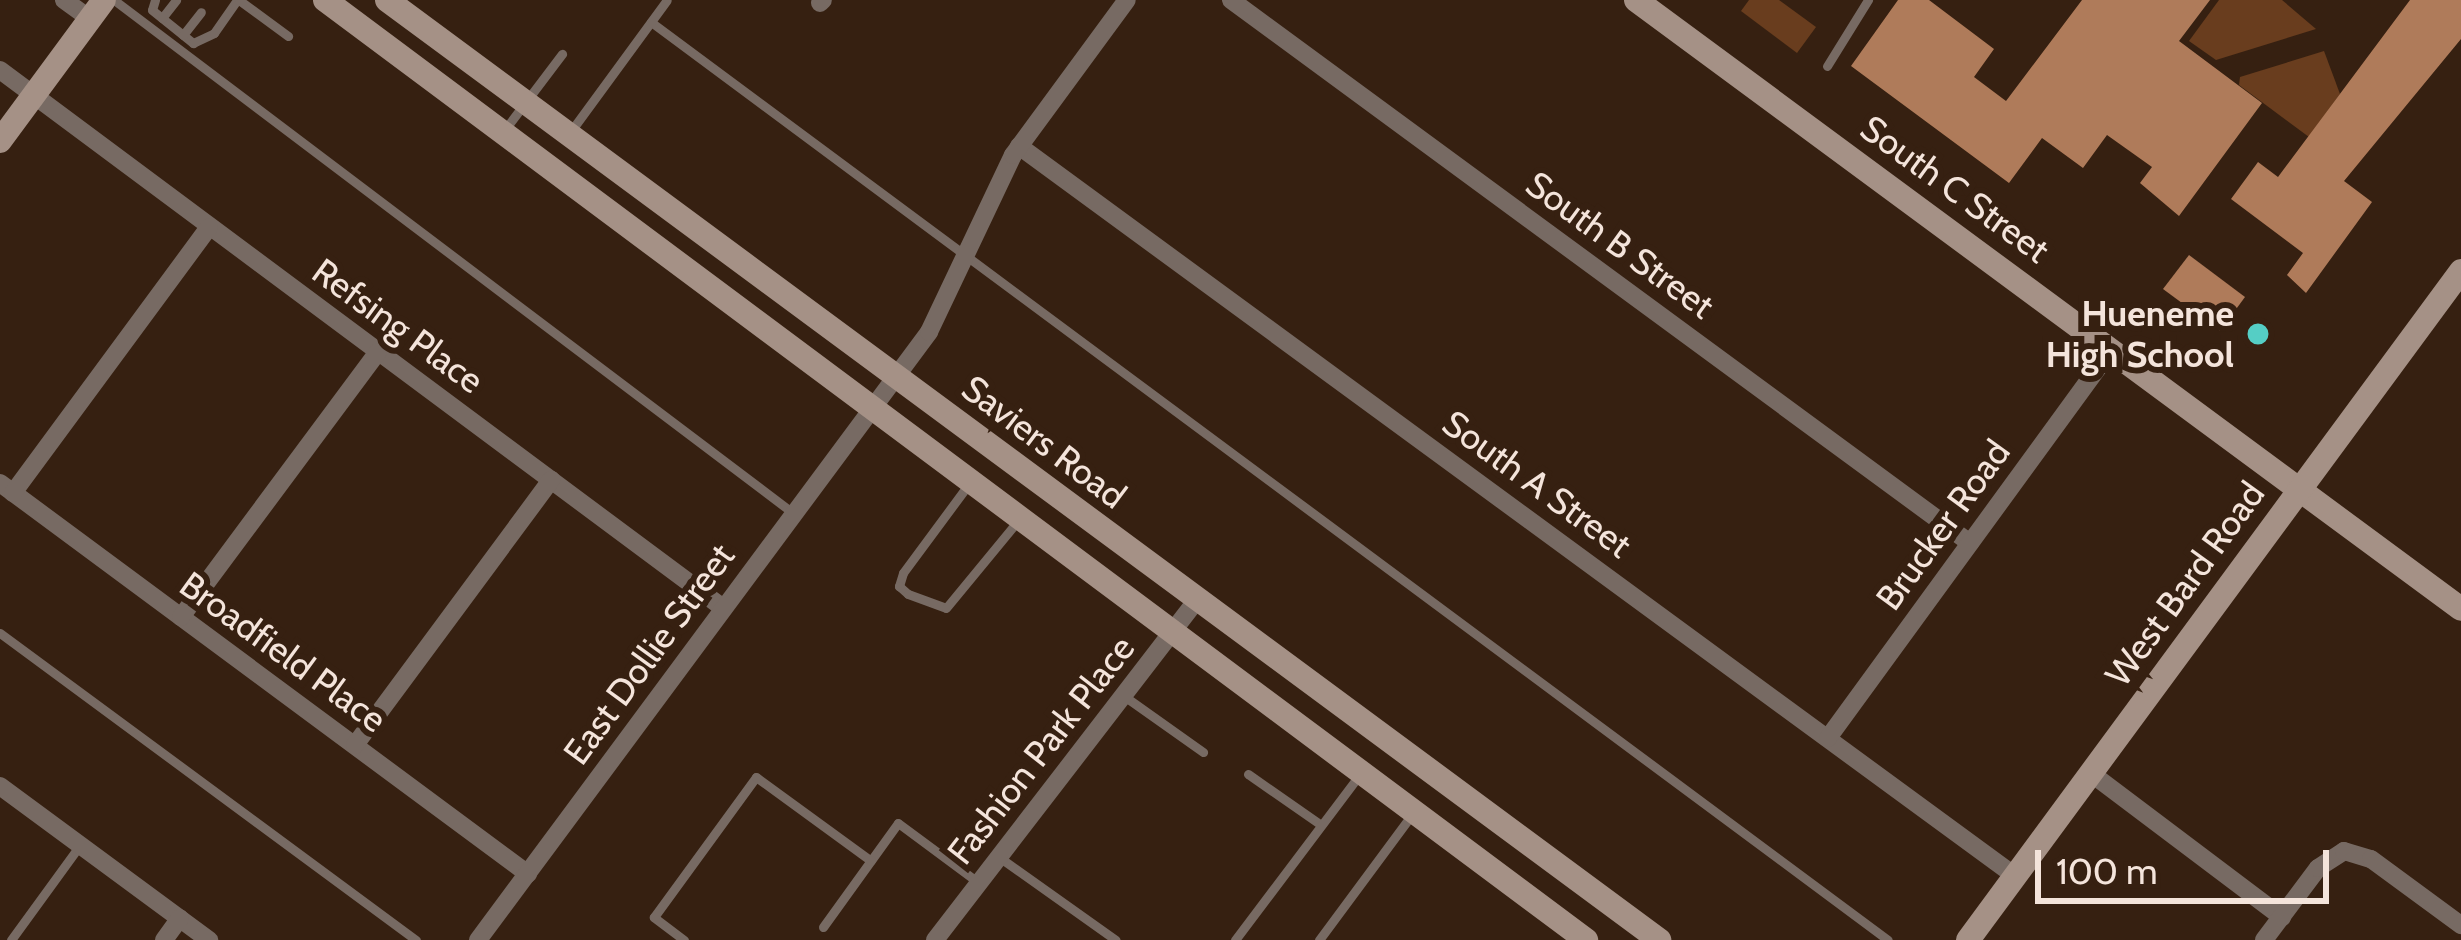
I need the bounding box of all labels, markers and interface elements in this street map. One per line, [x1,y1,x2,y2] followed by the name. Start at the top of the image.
[1852,106,2058,272] street label: South C Street
[1518,162,1722,328] street label: South B Street
[304,250,492,402] street label: Refsing Place
[2046,291,2234,376] place label: Hueneme High School
[2245,321,2271,347] marker: Hueneme High School
[954,366,1134,518] street label: Saviers Road
[1434,401,1640,567] street label: South A Street
[1867,432,2019,618] street label: Brucker Road
[2096,473,2274,695] street label: West Bard Road
[555,535,743,773] street label: East Dollie Street
[171,563,395,741] street label: Broadfield Place
[938,627,1144,873] street label: Fashion Park Place
[2041,826,2335,900] scale bar
[2056,849,2158,893] text: 100 m

